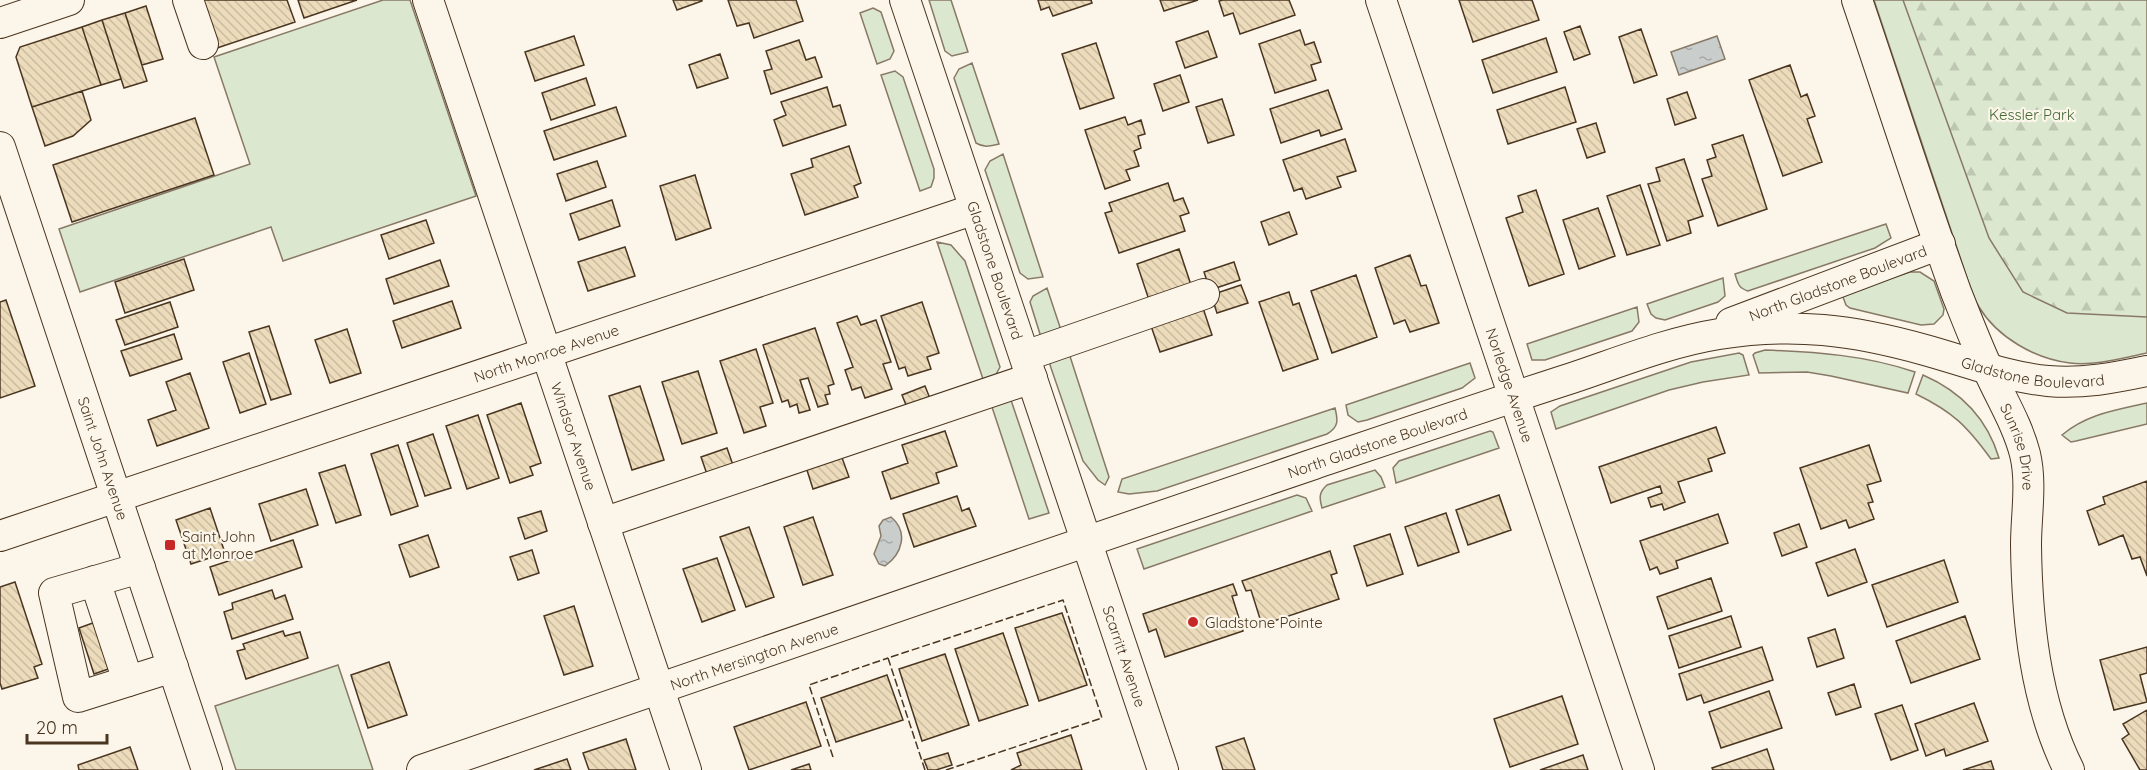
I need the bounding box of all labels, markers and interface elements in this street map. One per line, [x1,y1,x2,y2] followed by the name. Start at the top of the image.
[1989,105,2075,124] park label: Kessler Park
[963,198,1028,342] street label: Gladstone Boulevard
[1746,240,1929,325] street label: North Gladstone Boulevard
[471,320,621,386] street label: North Monroe Avenue
[1482,325,1538,445] street label: Norledge Avenue
[1959,352,2106,391] street label: Gladstone Boulevard
[547,380,601,493] street label: Windsor Avenue
[74,394,133,522] street label: Saint John Avenue
[1996,400,2038,490] street label: Sunrise Drive
[1285,404,1470,482] street label: North Gladstone Boulevard
[182,527,255,563] place label: Saint John at Monroe
[163,538,177,552] marker: Saint John at Monroe
[1099,603,1151,709] street label: Scarritt Avenue
[1205,613,1323,632] place label: Gladstone Pointe
[1186,615,1200,629] marker: Gladstone Pointe
[667,618,841,694] street label: North Mersington Avenue
[27,707,106,745] scale bar
[36,716,78,739] text: 20 m

